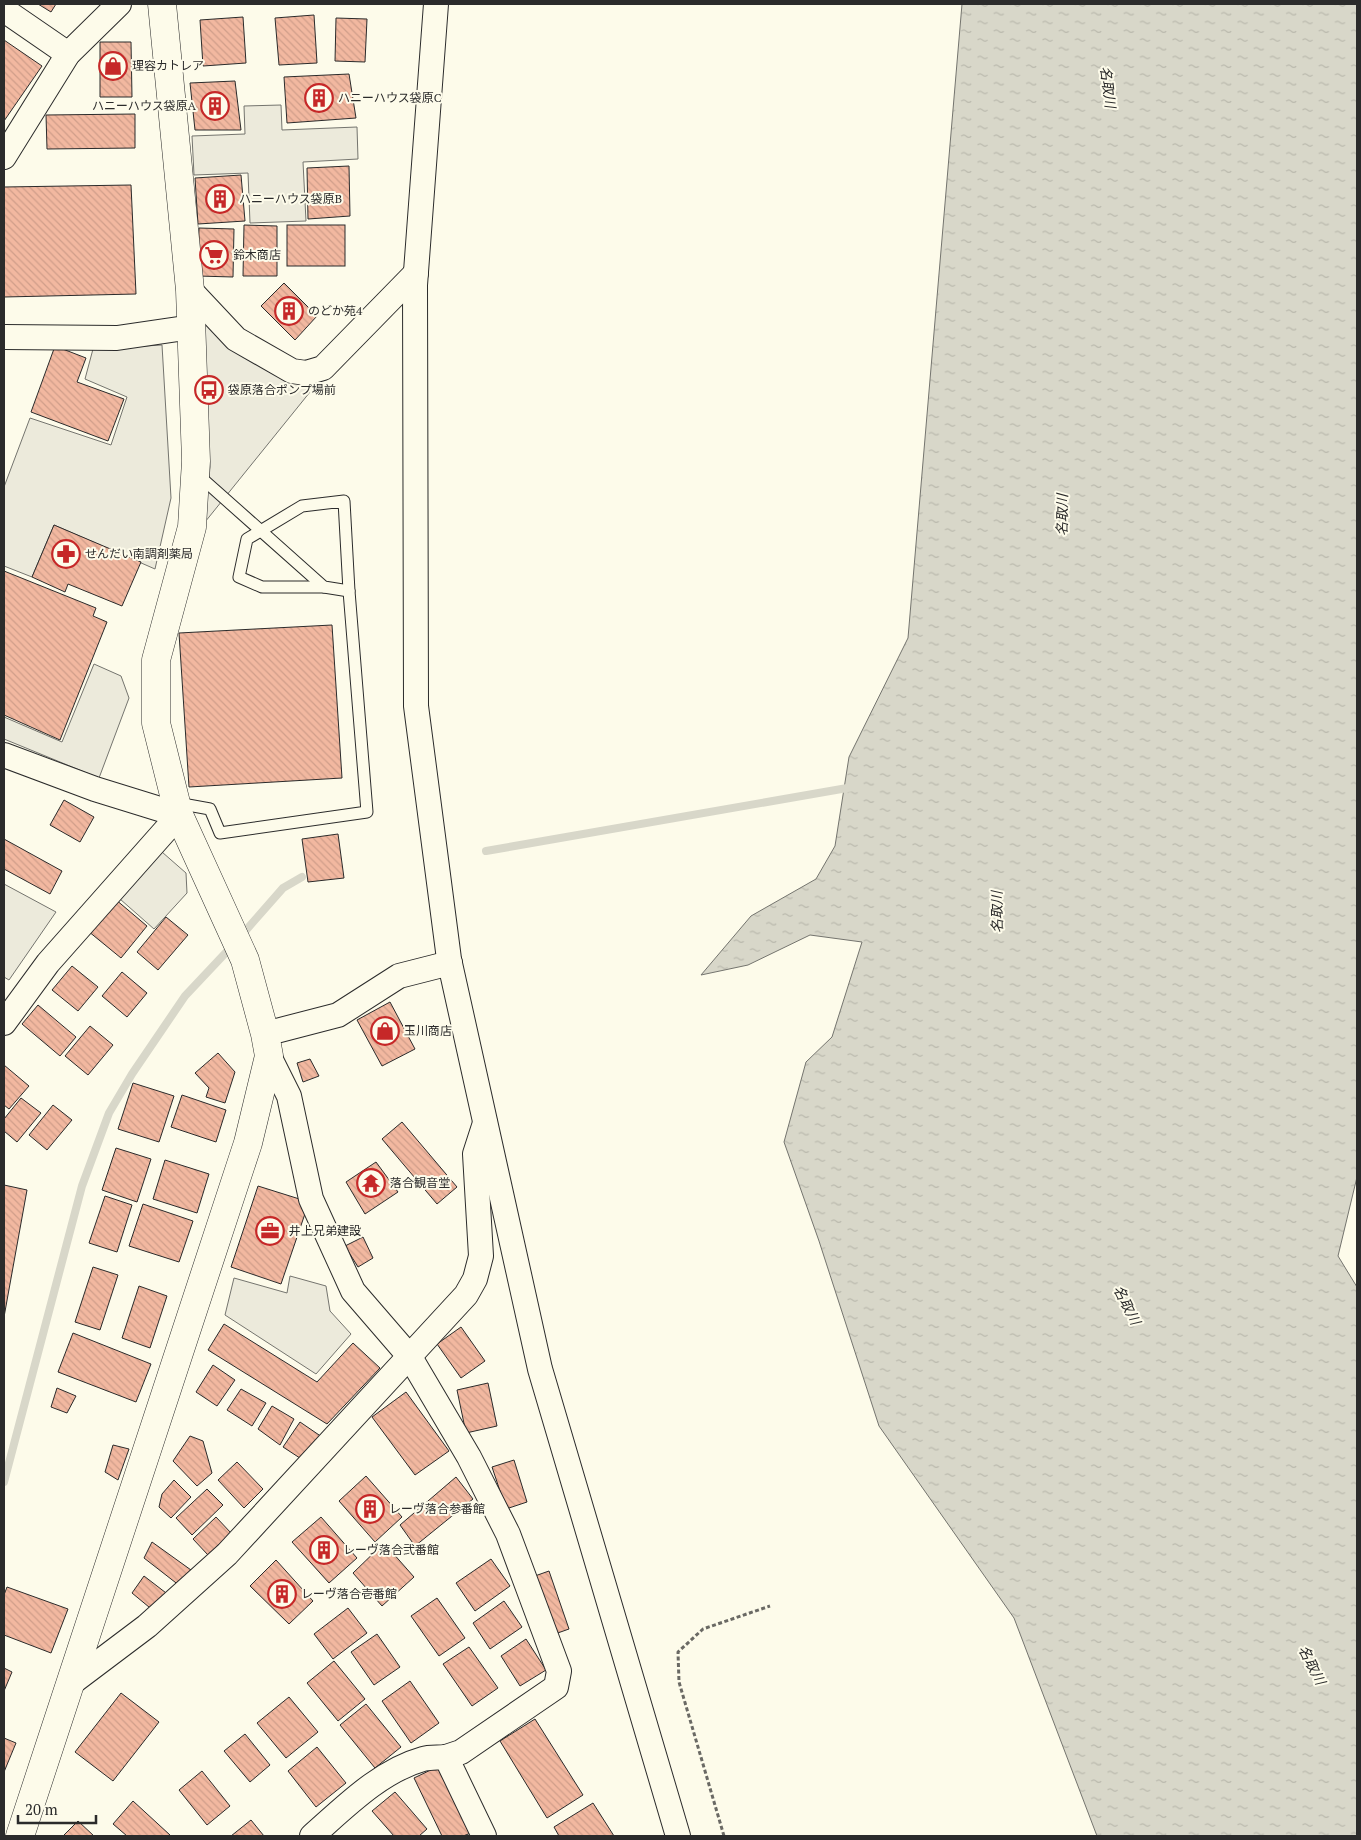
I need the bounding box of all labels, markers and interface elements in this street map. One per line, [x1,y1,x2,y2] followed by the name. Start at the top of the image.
[98,51,128,81] shop icon: 理容カトレア
[132,58,204,73] place label: 理容カトレア
[1097,65,1121,111] water label: 名取川
[304,83,334,113] building icon: ハニーハウス袋原C
[338,90,442,105] place label: ハニーハウス袋原C
[200,91,230,121] building icon: ハニーハウス袋原A
[92,98,197,113] place label: ハニーハウス袋原A
[205,184,235,214] building icon: ハニーハウス袋原B
[239,191,342,206] place label: ハニーハウス袋原B
[199,240,229,270] supermarket icon: 鈴木商店
[233,247,281,262] place label: 鈴木商店
[274,296,304,326] building icon: のどか苑4
[308,303,363,318] place label: のどか苑4
[194,375,224,405] bus stop icon: 袋原落合ポンプ場前
[227,382,336,397] place label: 袋原落合ポンプ場前
[1052,492,1071,536] water label: 名取川
[51,539,81,569] pharmacy icon: せんだい南調剤薬局
[85,546,193,561] place label: せんだい南調剤薬局
[987,889,1006,933] water label: 名取川
[370,1016,400,1046] shop icon: 玉川商店
[404,1023,452,1038] place label: 玉川商店
[356,1168,386,1198] temple icon: 落合観音堂
[390,1175,450,1190] place label: 落合観音堂
[255,1216,285,1246] office icon: 井上兄弟建設
[289,1223,361,1238] place label: 井上兄弟建設
[1109,1282,1146,1330] water label: 名取川
[355,1494,385,1524] building icon: レーヴ落合参番館
[389,1501,485,1516] place label: レーヴ落合参番館
[309,1535,339,1565] building icon: レーヴ落合弐番館
[343,1542,439,1557] place label: レーヴ落合弐番館
[267,1579,297,1609] building icon: レーヴ落合壱番館
[301,1586,397,1601] place label: レーヴ落合壱番館
[1294,1642,1331,1690] water label: 名取川
[18,1792,95,1824] scale bar
[25,1799,58,1819] text: 20 m

